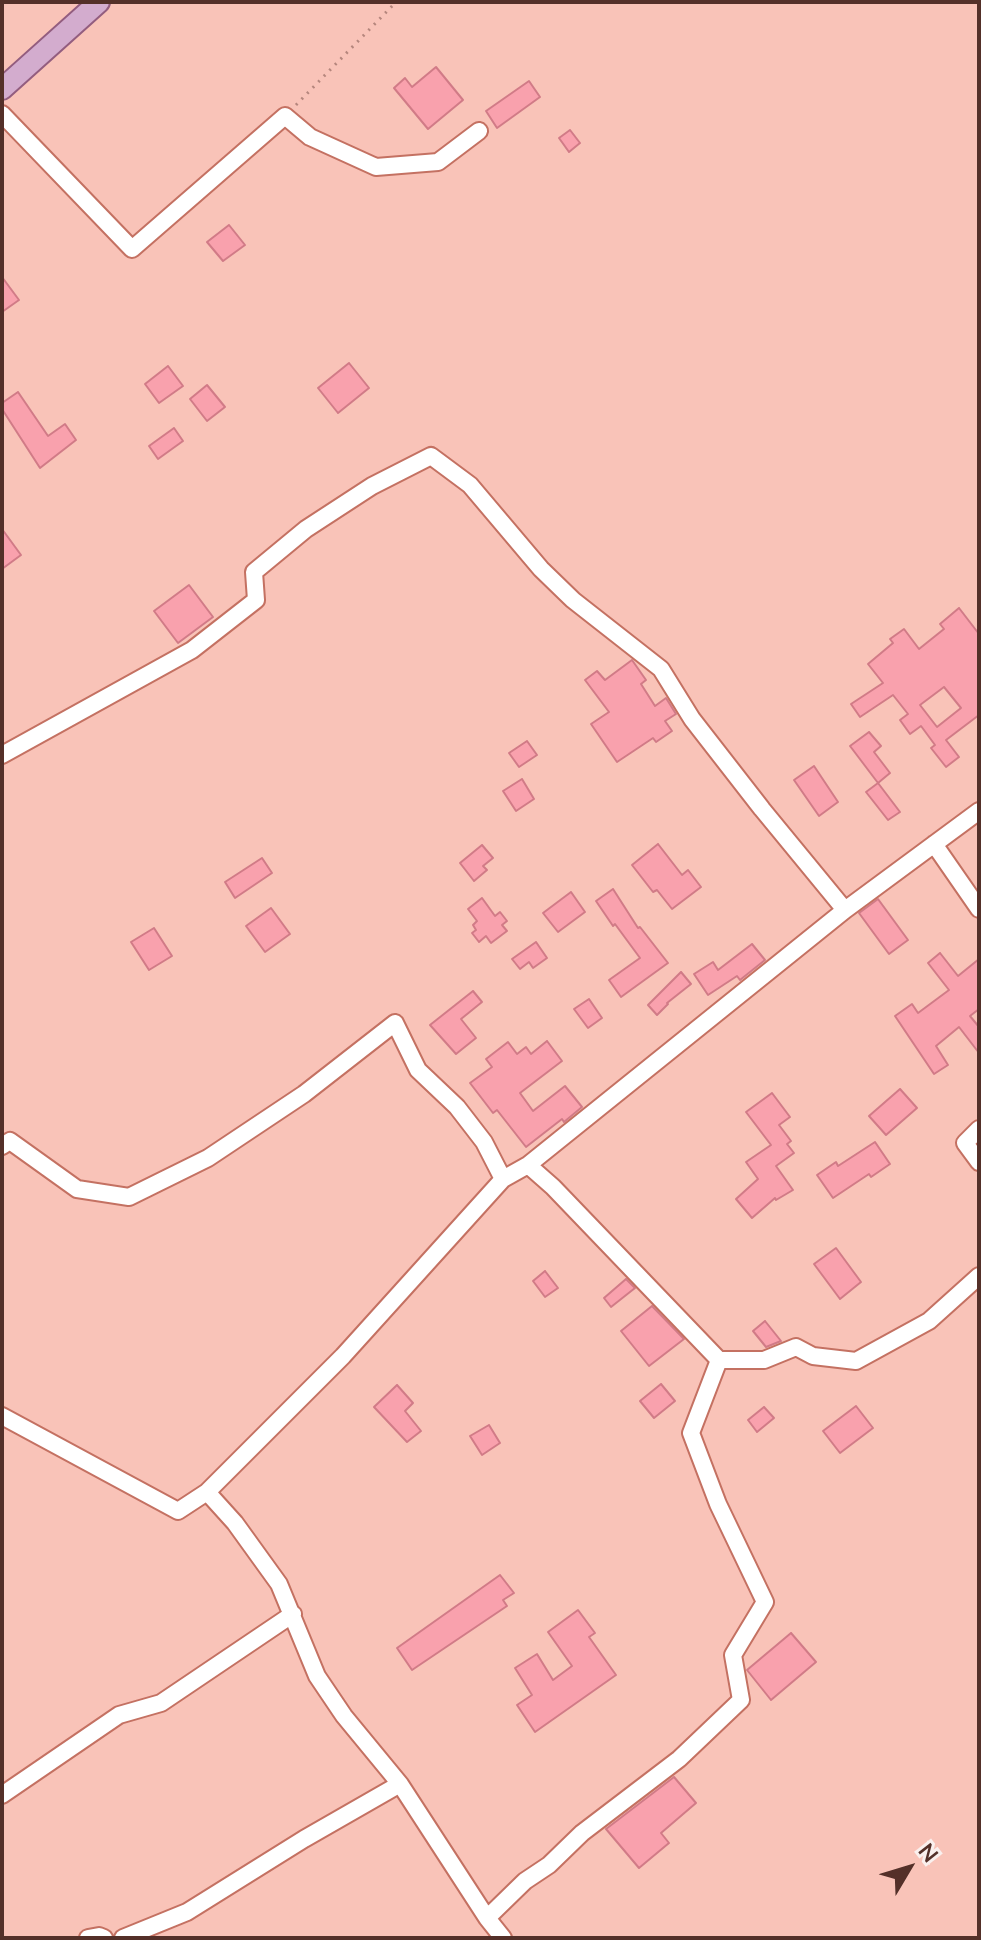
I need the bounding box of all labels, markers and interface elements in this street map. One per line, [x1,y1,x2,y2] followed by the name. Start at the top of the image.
[869,1828,949,1908] north arrow
[911,1838,945,1869] text: N

